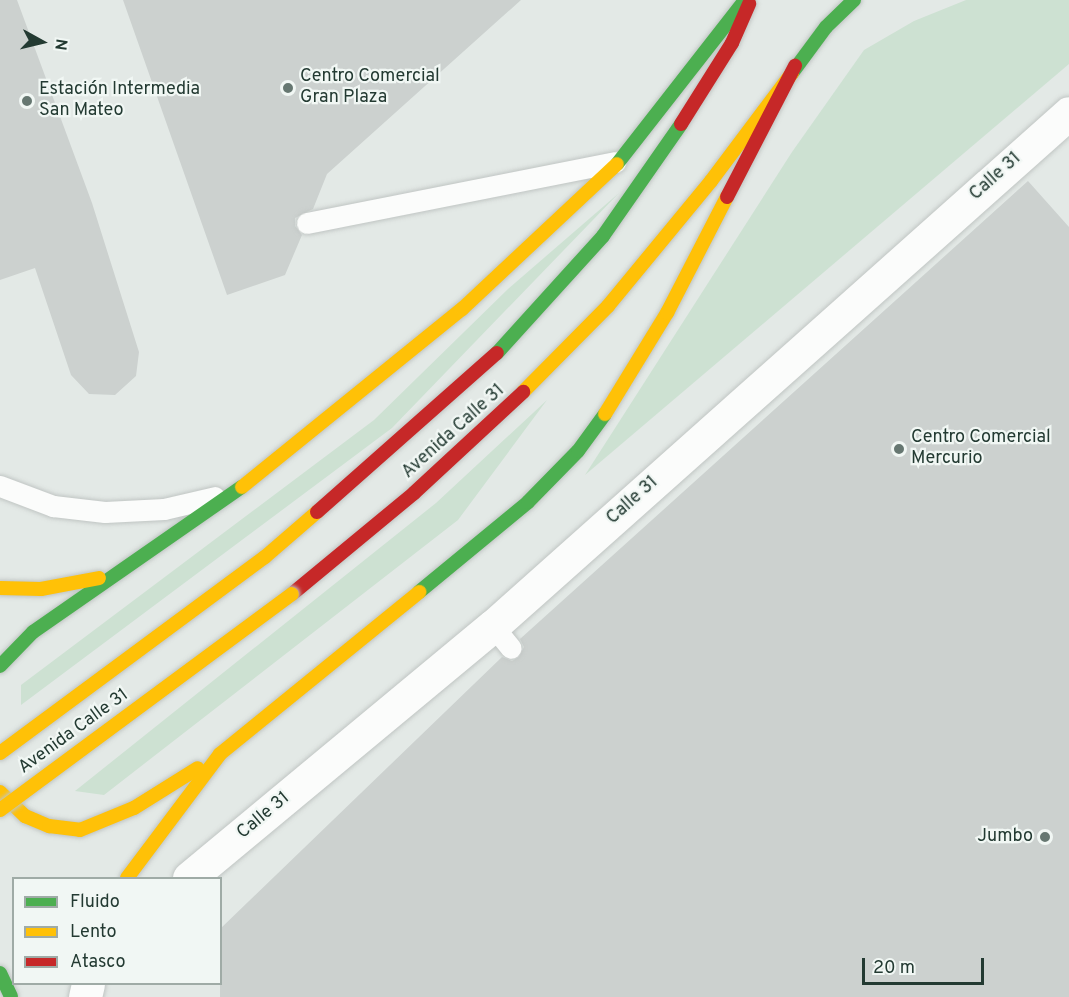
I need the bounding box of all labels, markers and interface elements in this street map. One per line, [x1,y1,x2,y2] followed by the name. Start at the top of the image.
[12,12,72,72] north arrow
[49,37,71,52] text: N
[300,67,440,110] place label: Centro Comercial Gran Plaza
[39,80,200,122] place label: Estación Intermedia San Mateo
[281,81,295,95] marker: Centro Comercial Gran Plaza
[20,94,34,108] marker: Estación Intermedia San Mateo
[966,148,1026,206] street label: Calle 31
[398,380,510,484] street label: Avenida Calle 31
[911,428,1051,470] place label: Centro Comercial Mercurio
[892,442,906,456] marker: Centro Comercial Mercurio
[603,472,663,530] street label: Calle 31
[15,685,133,779] street label: Avenida Calle 31
[233,788,295,844] street label: Calle 31
[977,826,1033,848] place label: Jumbo
[1038,830,1052,844] marker: Jumbo
[12,877,222,985] legend
[70,891,120,914] text: Fluido
[70,921,116,944] text: Lento
[865,946,986,984] scale bar
[70,951,126,974] text: Atasco
[873,957,915,980] text: 20 m

